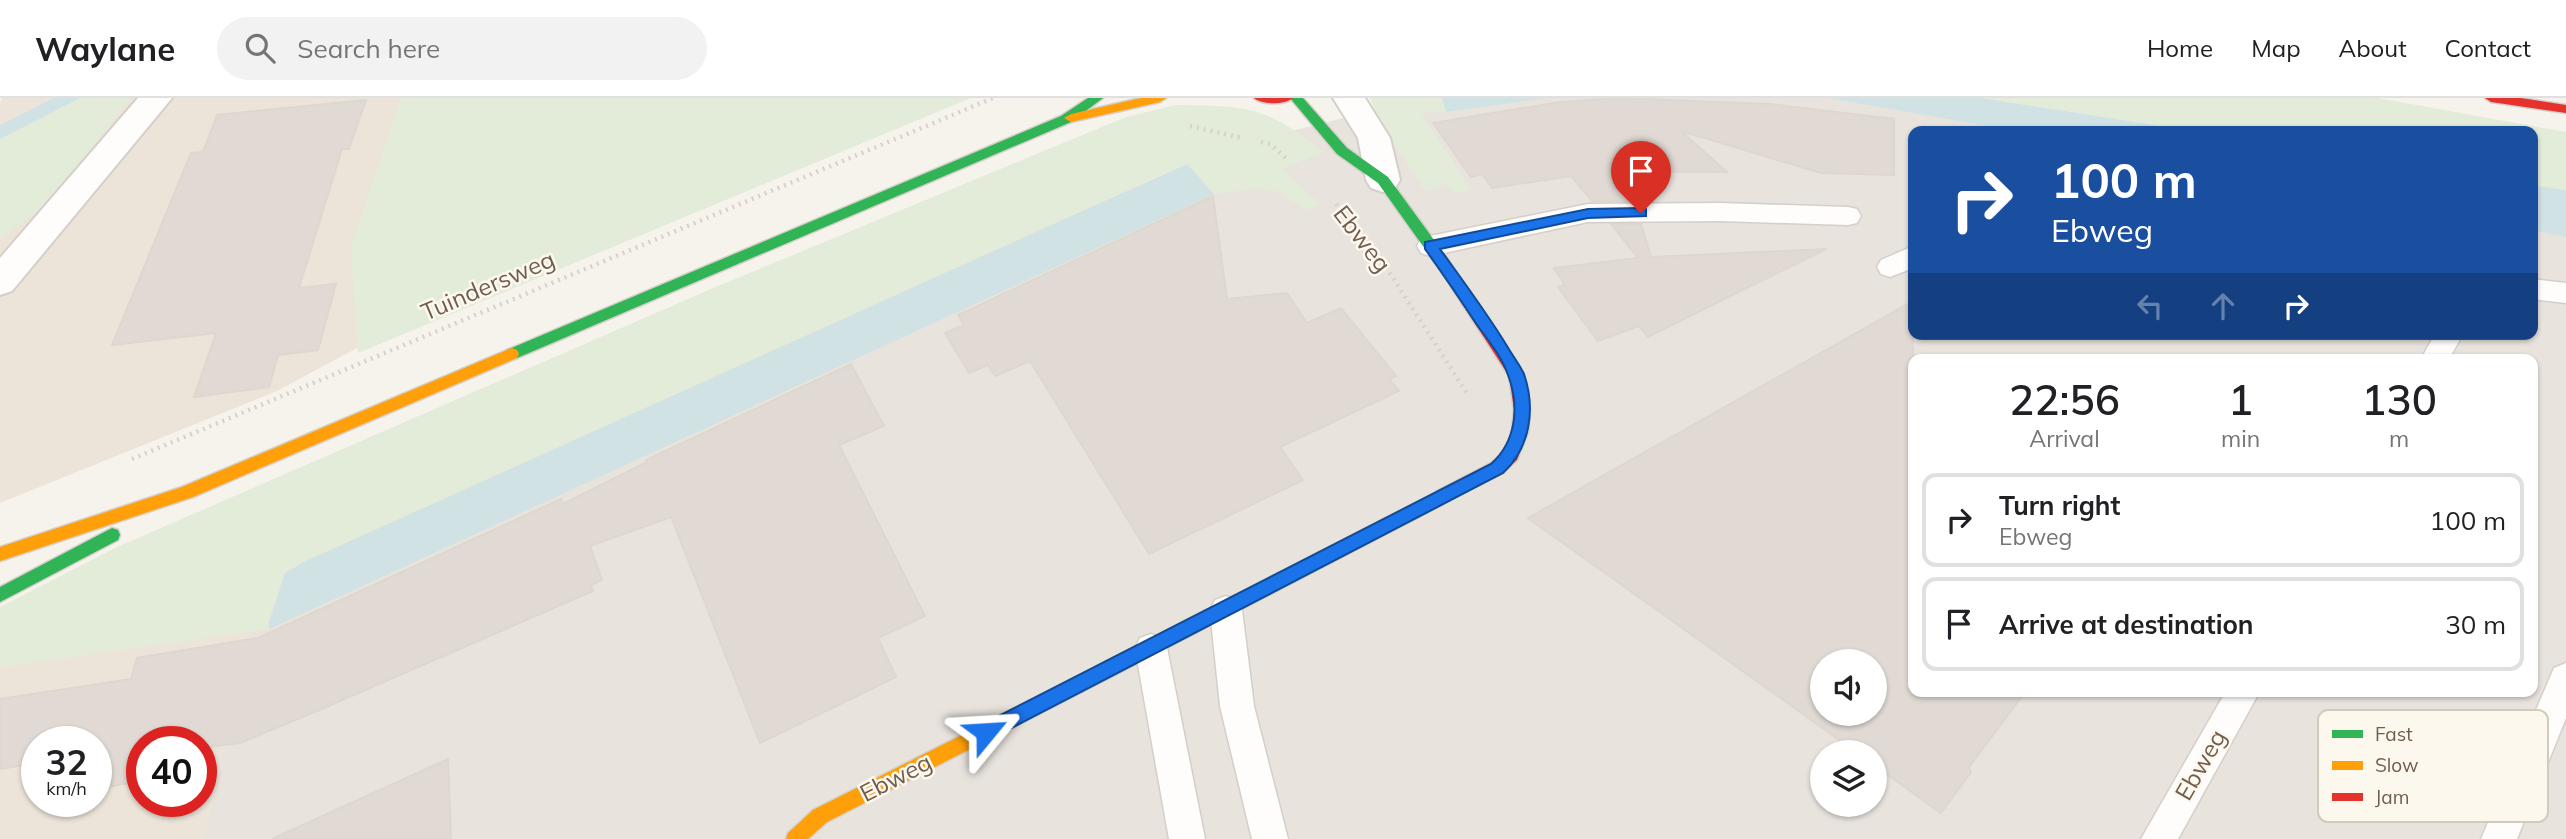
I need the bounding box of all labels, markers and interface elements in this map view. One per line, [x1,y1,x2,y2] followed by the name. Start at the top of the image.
[217,17,707,80] search box
[35,28,175,69] text: Waylane
[241,29,279,67] icon: search
[297,32,440,65] text: Search here
[2147,33,2213,63] text: Home
[2251,33,2301,63] text: Map
[2339,33,2407,63] text: About
[2445,33,2531,63] text: Contact
[1611,141,1671,213] pin
[2051,149,2197,210] text: 100 m
[1622,152,1660,190] icon: arrive
[1936,154,2027,245] icon: right
[1327,199,1398,278] street label: Ebweg
[2051,210,2153,250] text: Ebweg
[416,243,559,327] street label: Tuindersweg
[2131,287,2169,325] icon: left
[2204,287,2242,325] icon: ahead
[2277,287,2315,325] icon: right
[2009,373,2120,426] text: 22:56
[2228,373,2253,426] text: 1
[2361,373,2437,426] text: 130
[2029,424,2100,453] text: Arrival
[2221,424,2260,453] text: min
[2389,424,2409,453] text: m
[1999,489,2120,522] text: Turn right
[1940,501,1978,539] icon: right
[2430,504,2506,537] text: 100 m
[1999,522,2072,551] text: Ebweg
[1940,605,1978,643] icon: arrive
[1999,608,2254,641] text: Arrive at destination
[2445,608,2506,641] text: 30 m
[1810,649,1887,817] map controls
[1810,649,1887,726] button: sound
[949,695,1023,769] position arrow
[2318,710,2548,822] legend
[2375,722,2413,746] text: Fast
[2168,724,2232,805] street label: Ebweg
[126,726,217,817] speed limit sign: 40
[45,740,88,784] text: 32
[1810,740,1887,817] button: layers
[855,746,936,808] street label: Ebweg
[2375,753,2419,777] text: Slow
[46,777,87,800] text: km/h
[2375,785,2409,809] text: Jam

